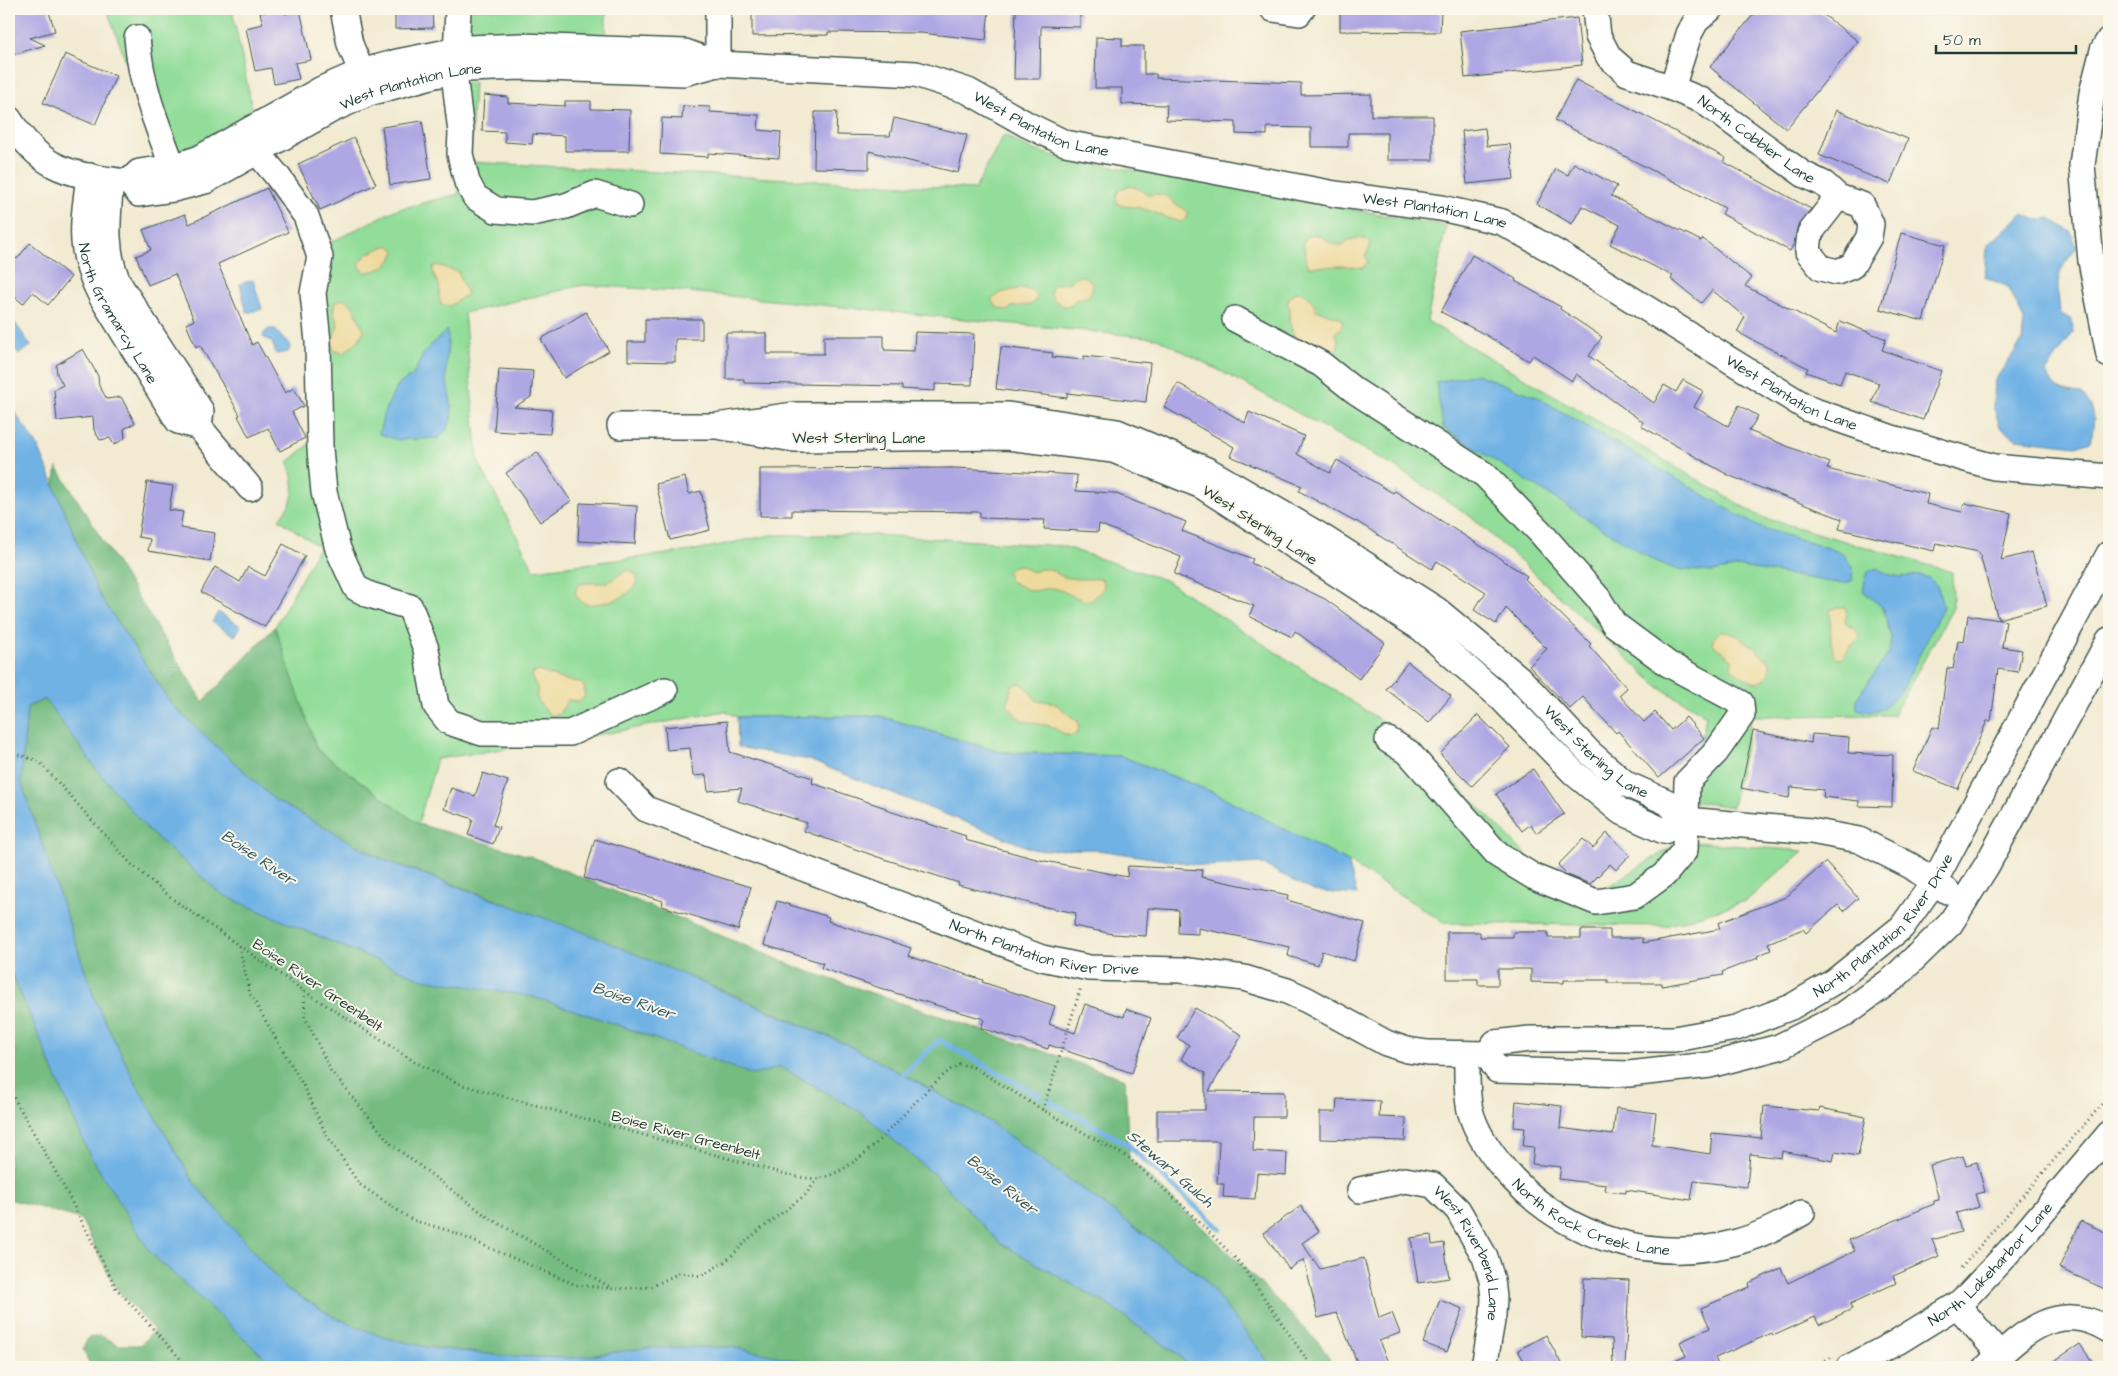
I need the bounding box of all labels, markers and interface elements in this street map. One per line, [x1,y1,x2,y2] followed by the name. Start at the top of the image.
[1936,22,2076,54] scale bar
[1943,30,1981,51] text: 50 m
[337,58,482,116] street label: West Plantation Lane
[969,86,1110,162] street label: West Plantation Lane
[1693,91,1818,189] street label: North Cobbler Lane
[1361,188,1511,234] street label: West Plantation Lane
[73,242,163,388] street label: North Gramarcy Lane
[1722,350,1860,436] street label: West Plantation Lane
[792,428,926,450] street label: West Sterling Lane
[1198,480,1321,571] street label: West Sterling Lane
[1539,701,1651,803] street label: West Sterling Lane
[217,825,302,892] water label: Boise River
[1809,850,1958,1003] street label: North Plantation River Drive
[946,914,1139,980] street label: North Plantation River Drive
[248,934,387,1037] street label: Boise River Greenbelt
[590,977,680,1026] water label: Boise River
[609,1105,763,1165] street label: Boise River Greenbelt
[1122,1125,1219,1213] water label: Stewart Gulch
[962,1149,1044,1222] water label: Boise River
[1507,1174,1670,1261] street label: North Rock Creek Lane
[1428,1181,1504,1323] street label: West Riverbend Lane
[1924,1198,2058,1331] street label: North Lakeharbor Lane

